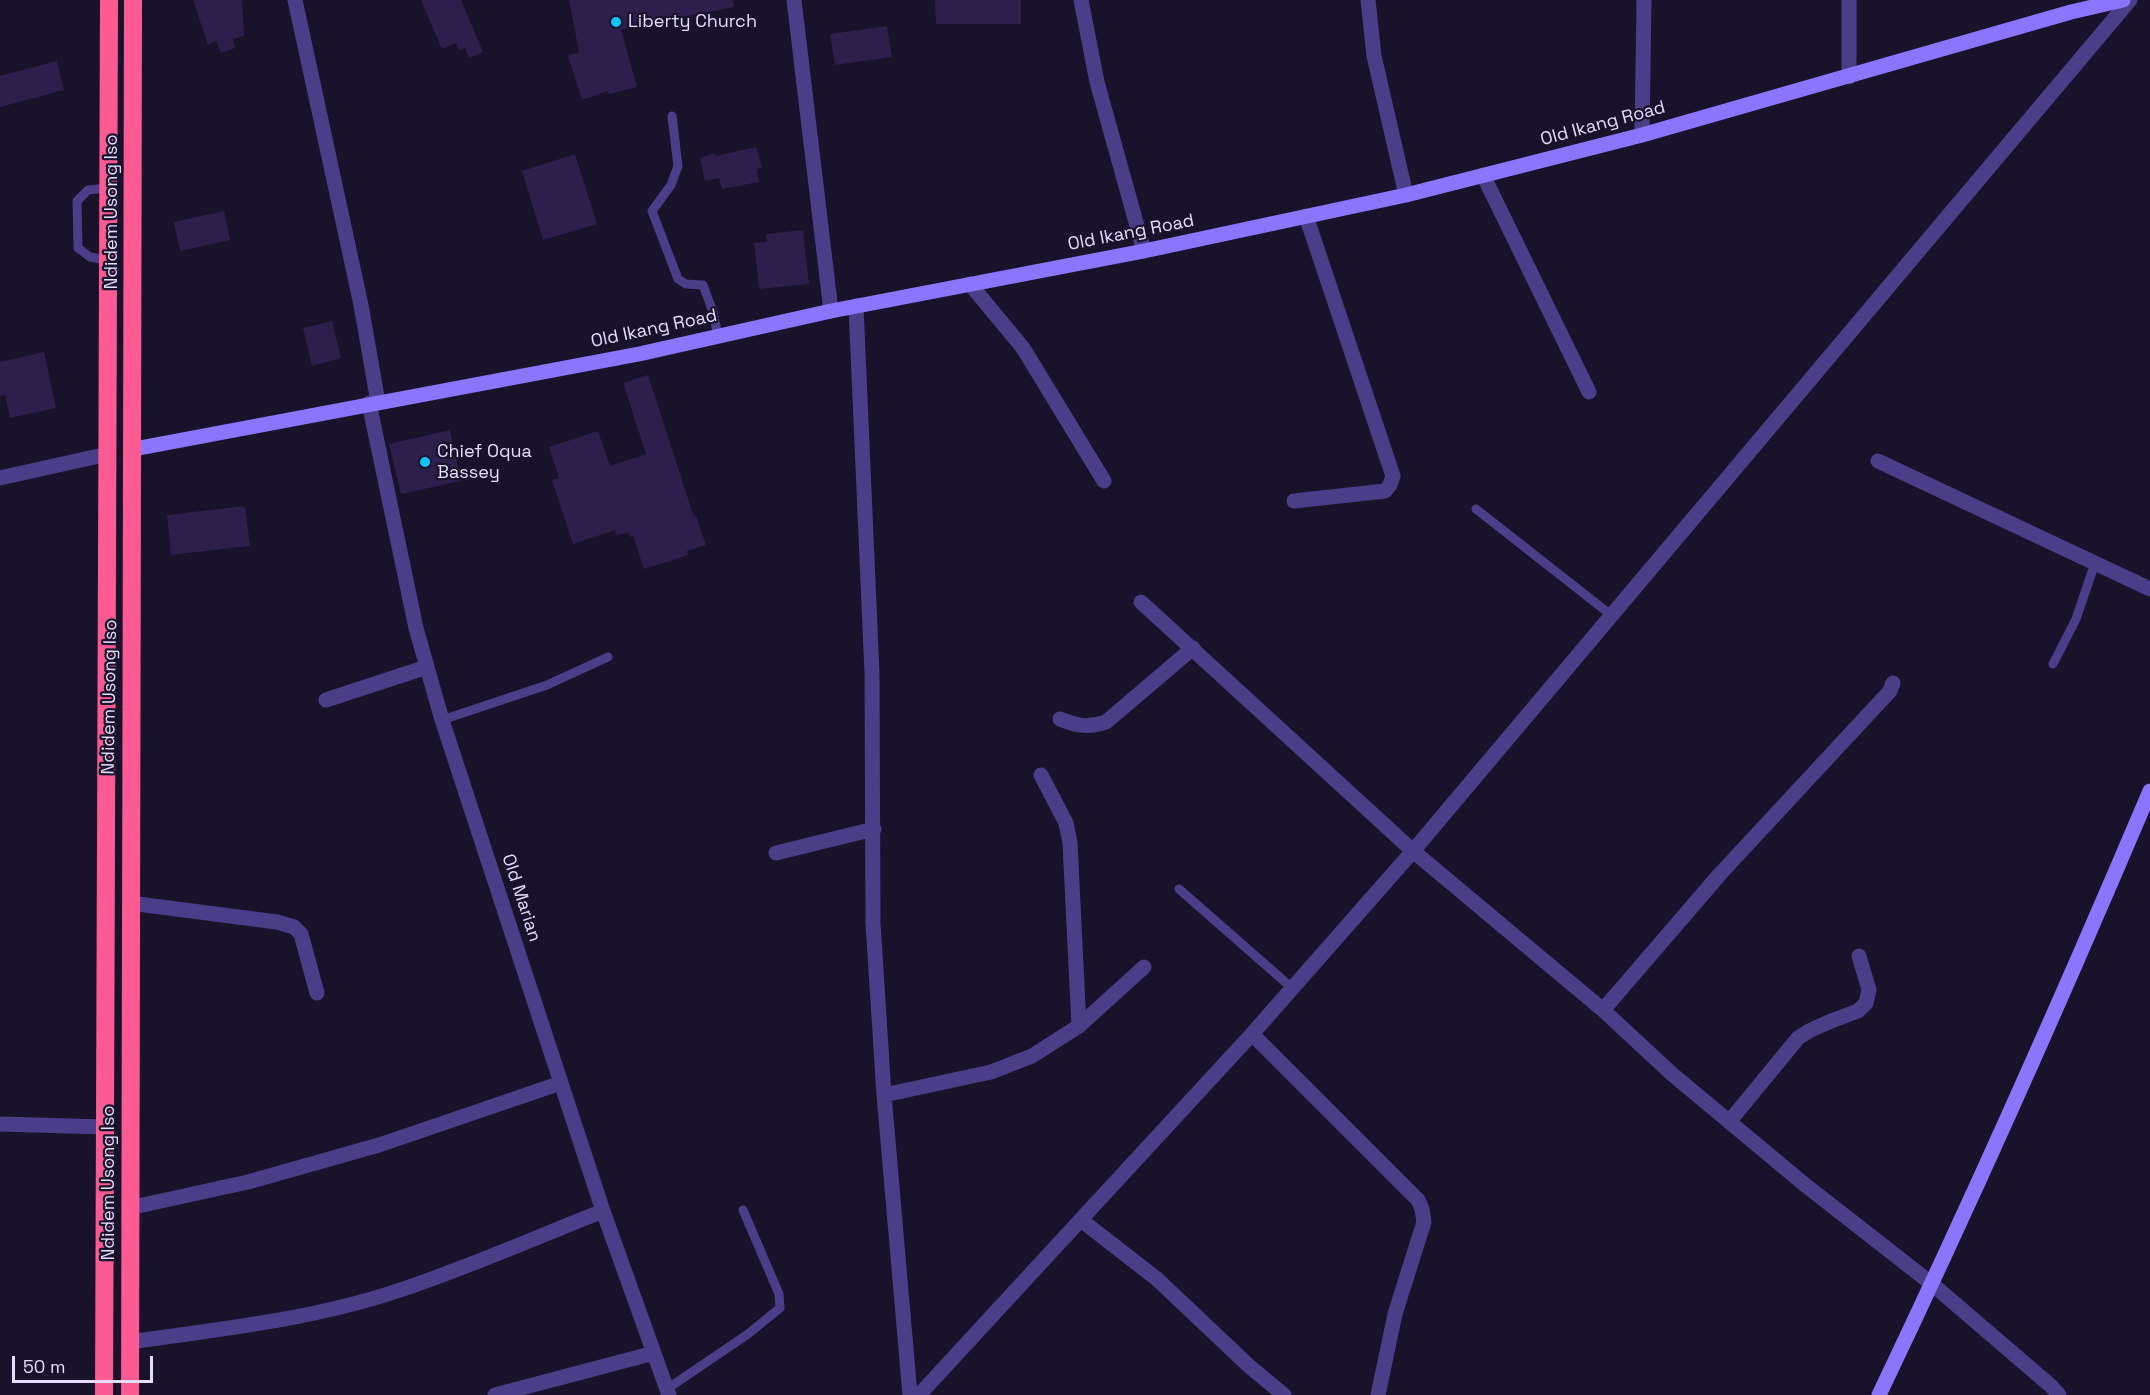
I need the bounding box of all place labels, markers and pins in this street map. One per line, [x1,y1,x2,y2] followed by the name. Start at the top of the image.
[628,11,757,33] place label: Liberty Church
[609,15,623,29] marker: Liberty Church
[437,441,532,484] place label: Chief Oqua Bassey
[418,455,432,469] marker: Chief Oqua Bassey

